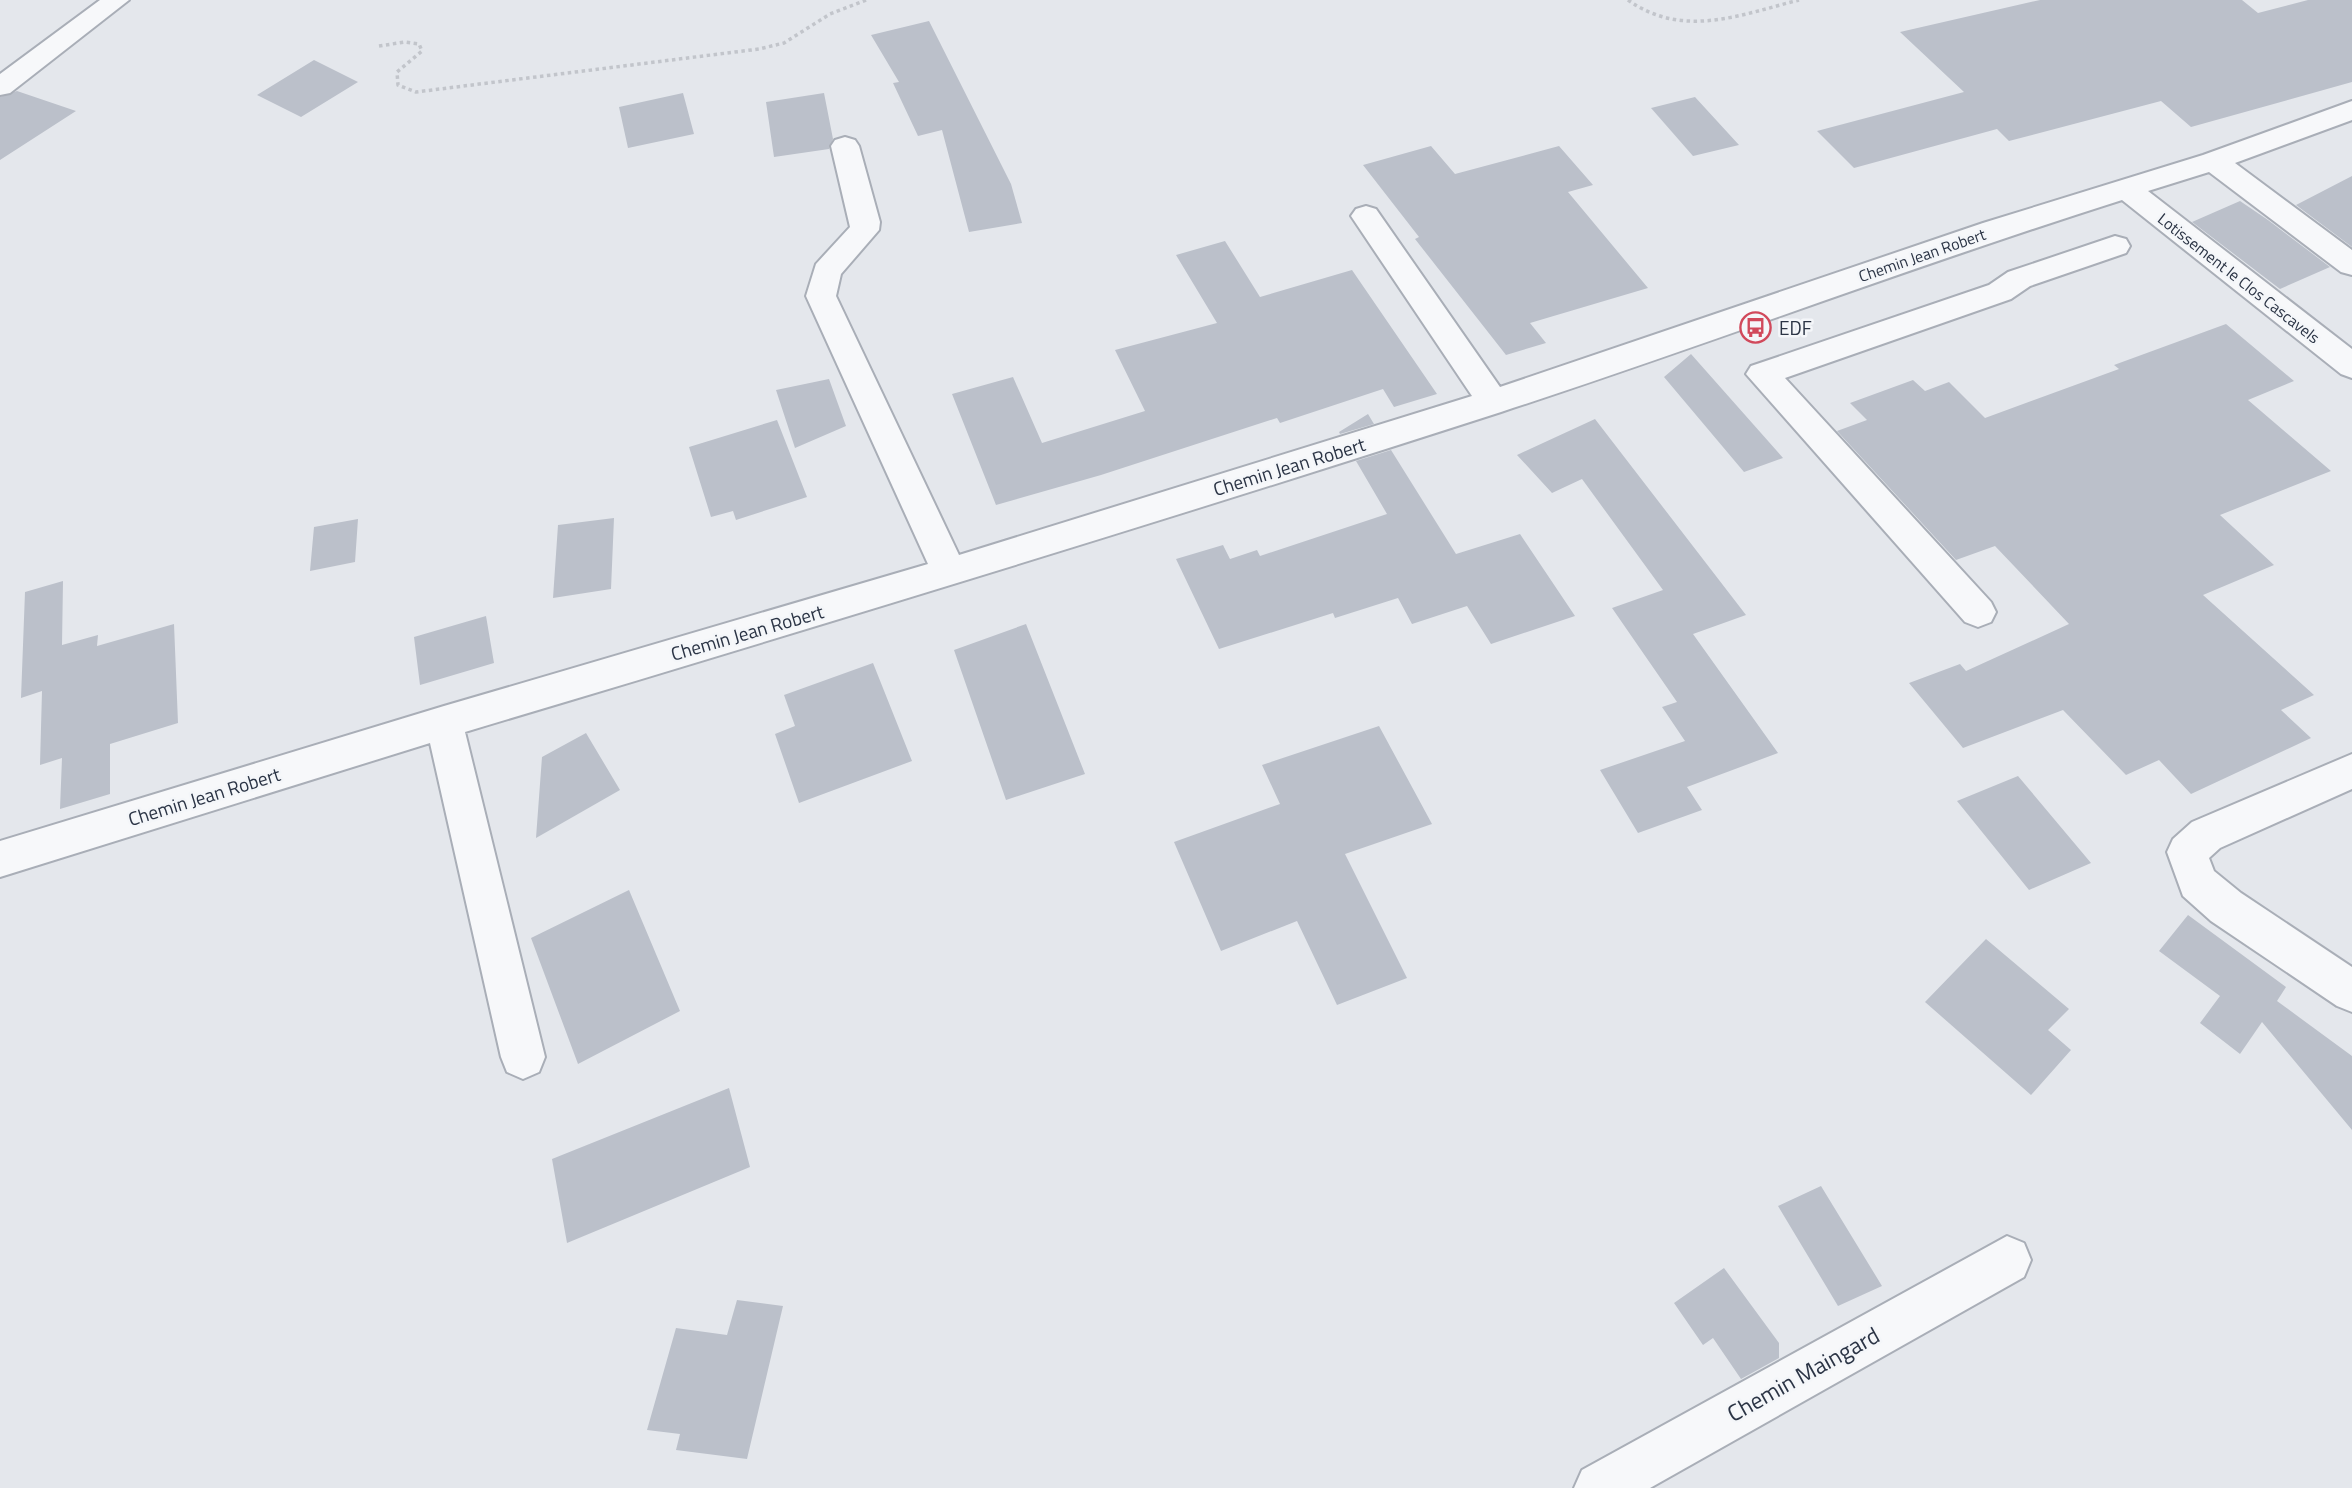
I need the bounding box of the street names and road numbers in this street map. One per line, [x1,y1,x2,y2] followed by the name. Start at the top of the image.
[2153,207,2325,349] street label: Lotissement le Clos Cascavels
[1855,222,1989,288] street label: Chemin Jean Robert
[1209,429,1369,503] street label: Chemin Jean Robert
[667,596,827,668] street label: Chemin Jean Robert
[124,759,284,833] street label: Chemin Jean Robert
[1720,1318,1886,1430] street label: Chemin Maingard

